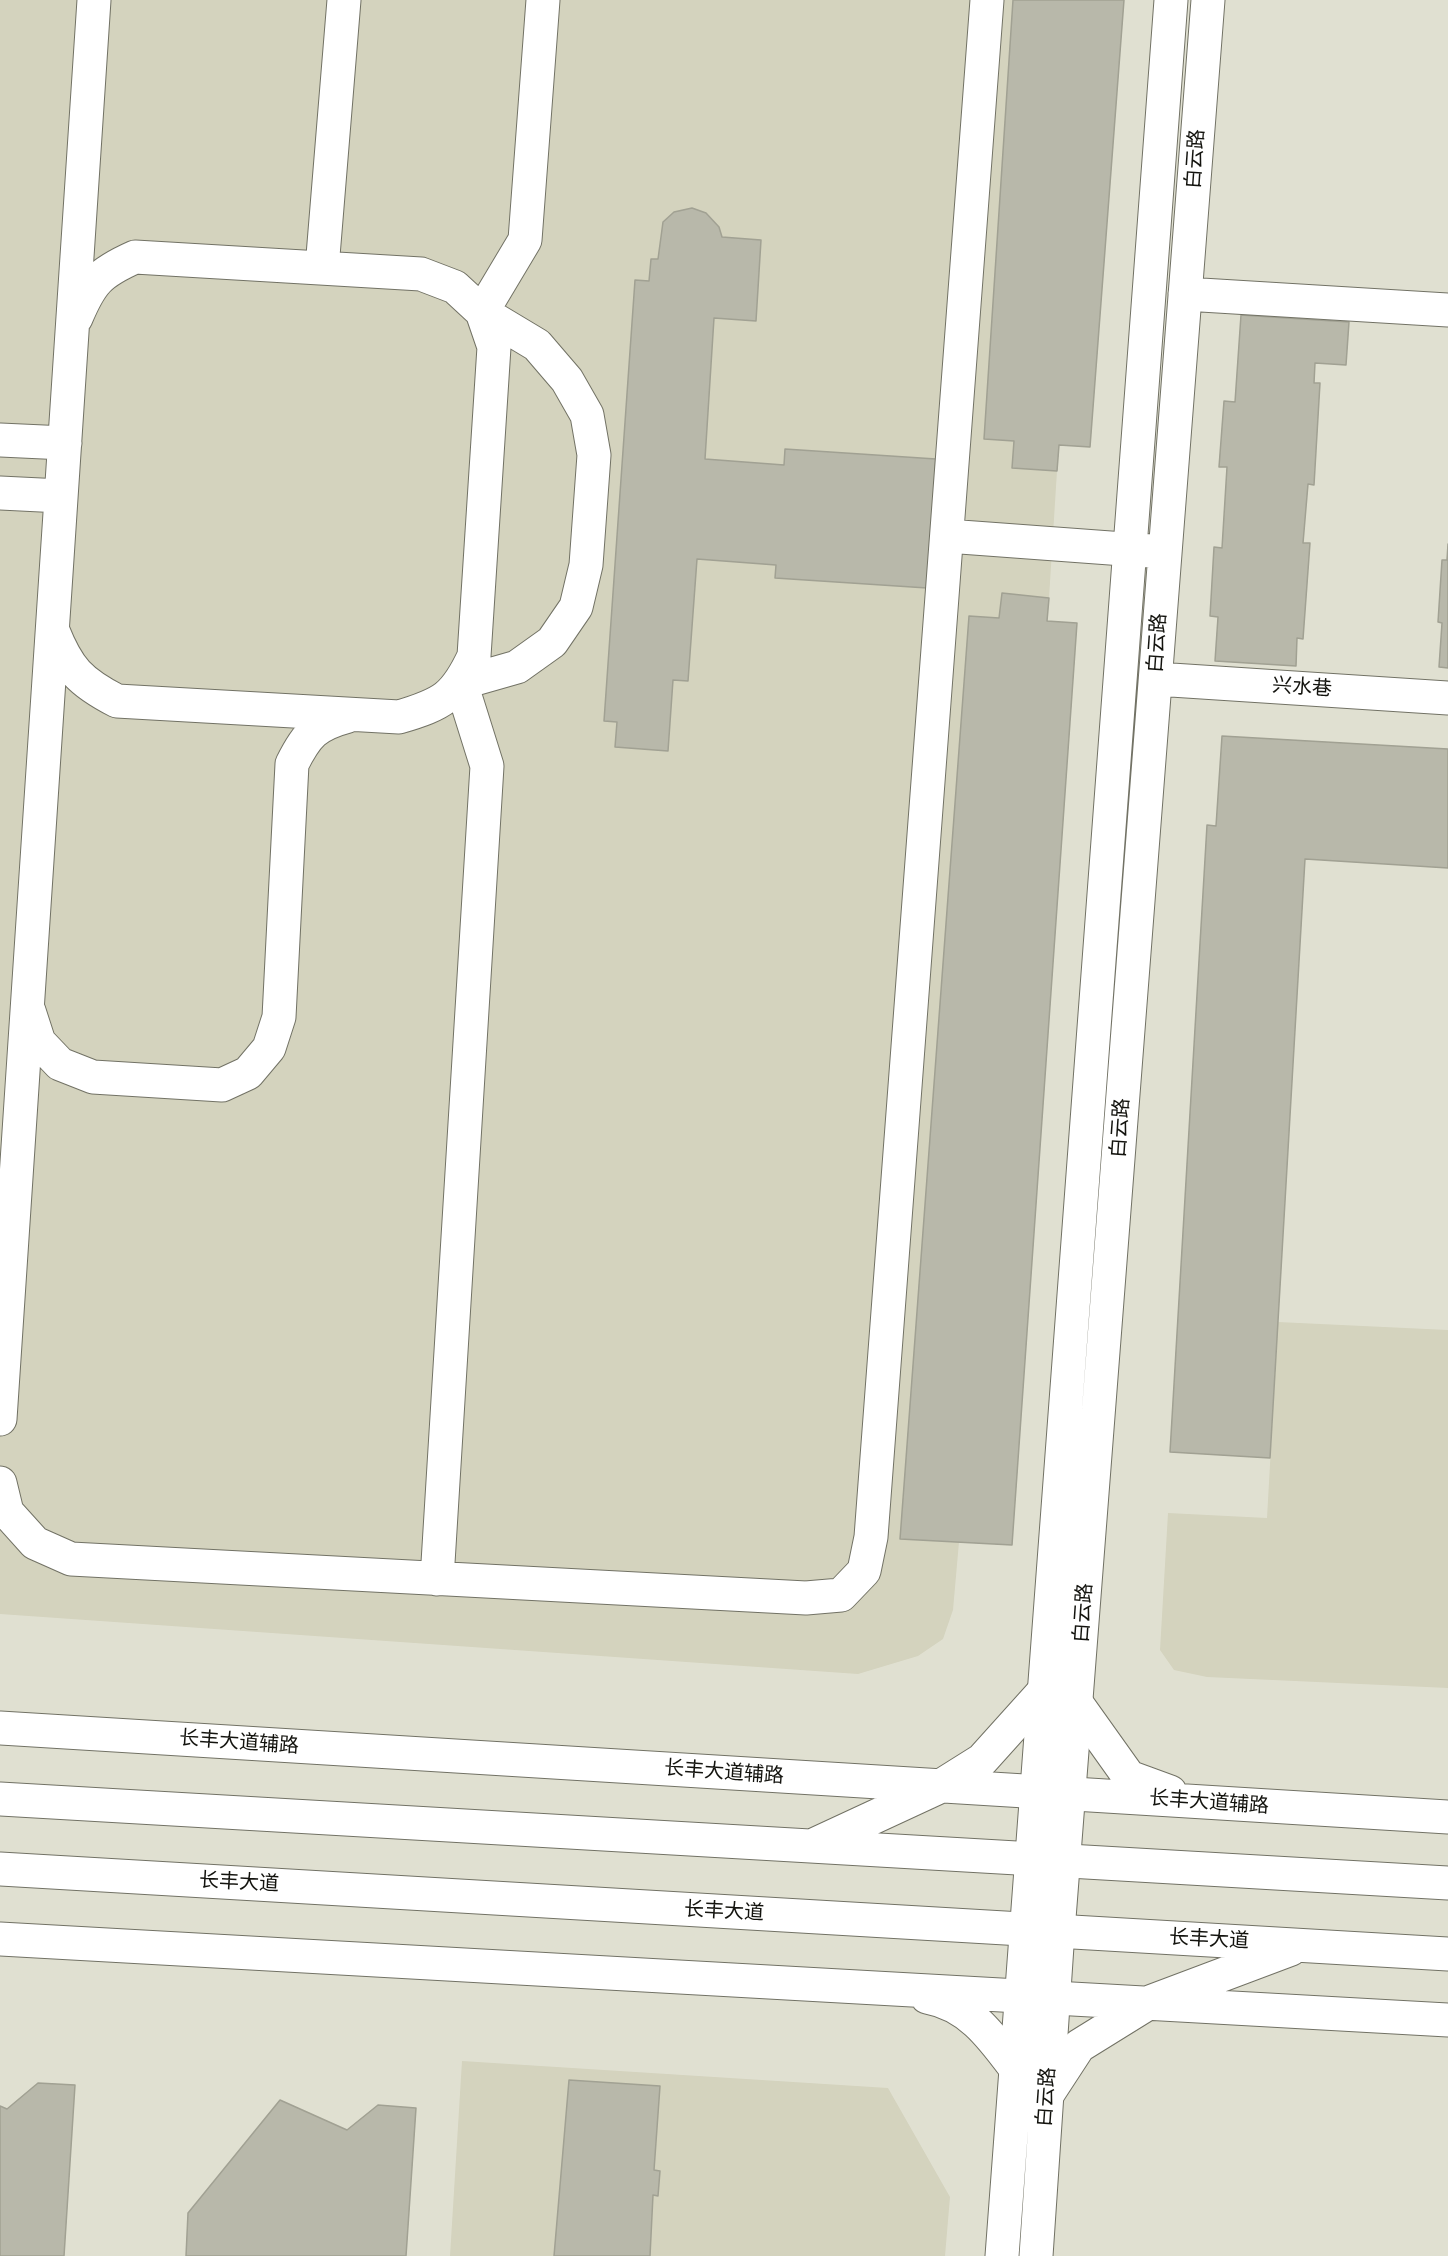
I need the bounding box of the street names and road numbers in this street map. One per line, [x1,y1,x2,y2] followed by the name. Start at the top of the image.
[1182,128,1210,190] street label: 白云路
[1144,612,1172,674] street label: 白云路
[1271,674,1333,702] street label: 兴水巷
[1107,1097,1135,1159] street label: 白云路
[1070,1582,1098,1644] street label: 白云路
[178,1727,300,1759] street label: 长丰大道辅路
[663,1757,785,1789] street label: 长丰大道辅路
[1148,1787,1270,1819] street label: 长丰大道辅路
[198,1869,280,1897] street label: 长丰大道
[683,1898,765,1926] street label: 长丰大道
[1168,1926,1250,1954] street label: 长丰大道
[1033,2066,1061,2128] street label: 白云路

